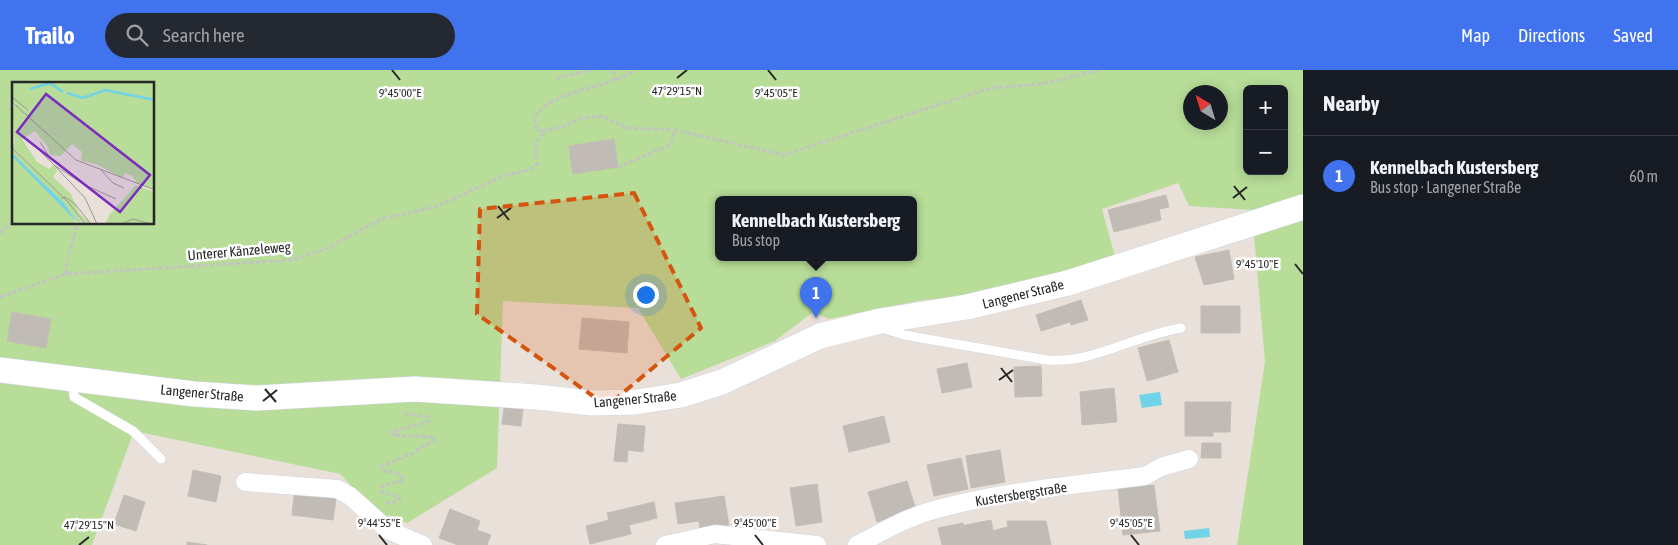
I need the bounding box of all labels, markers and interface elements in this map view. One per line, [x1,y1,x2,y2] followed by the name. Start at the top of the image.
[105,13,455,58] search box
[123,21,151,49] icon: search
[25,22,75,49] text: Trailo
[163,24,245,46] text: Search here
[1461,25,1490,46] text: Map
[1518,25,1585,46] text: Directions
[1613,25,1653,46] text: Saved
[12,82,155,225] inset map
[652,84,702,98] text: 47°29'15"N
[1183,85,1228,130] north arrow
[1243,85,1288,175] map controls
[1243,85,1288,130] button: +
[379,86,421,100] text: 9°45'00"E
[755,86,797,100] text: 9°45'05"E
[1323,91,1379,115] text: Nearby
[1243,130,1288,175] button: −
[1370,156,1538,178] text: Kennelbach Kustersberg
[1335,167,1343,185] text: 1
[1629,167,1658,185] text: 60 m
[1370,178,1521,196] text: Bus stop · Langener Straße
[715,196,917,261] popup
[732,209,900,231] text: Kennelbach Kustersberg
[732,231,780,249] text: Bus stop
[187,239,291,263] street label: Unterer Känzeleweg
[1236,257,1278,271] text: 9°45'10"E
[981,276,1065,312] street label: Langener Straße
[800,277,832,318] pin: 1
[633,282,659,308] your location
[160,381,244,405] street label: Langener Straße
[593,387,677,411] street label: Langener Straße
[974,479,1068,509] street label: Kustersbergstraße
[358,516,400,530] text: 9°44'55"E
[734,516,776,530] text: 9°45'00"E
[1110,516,1152,530] text: 9°45'05"E
[64,518,114,532] text: 47°29'15"N

